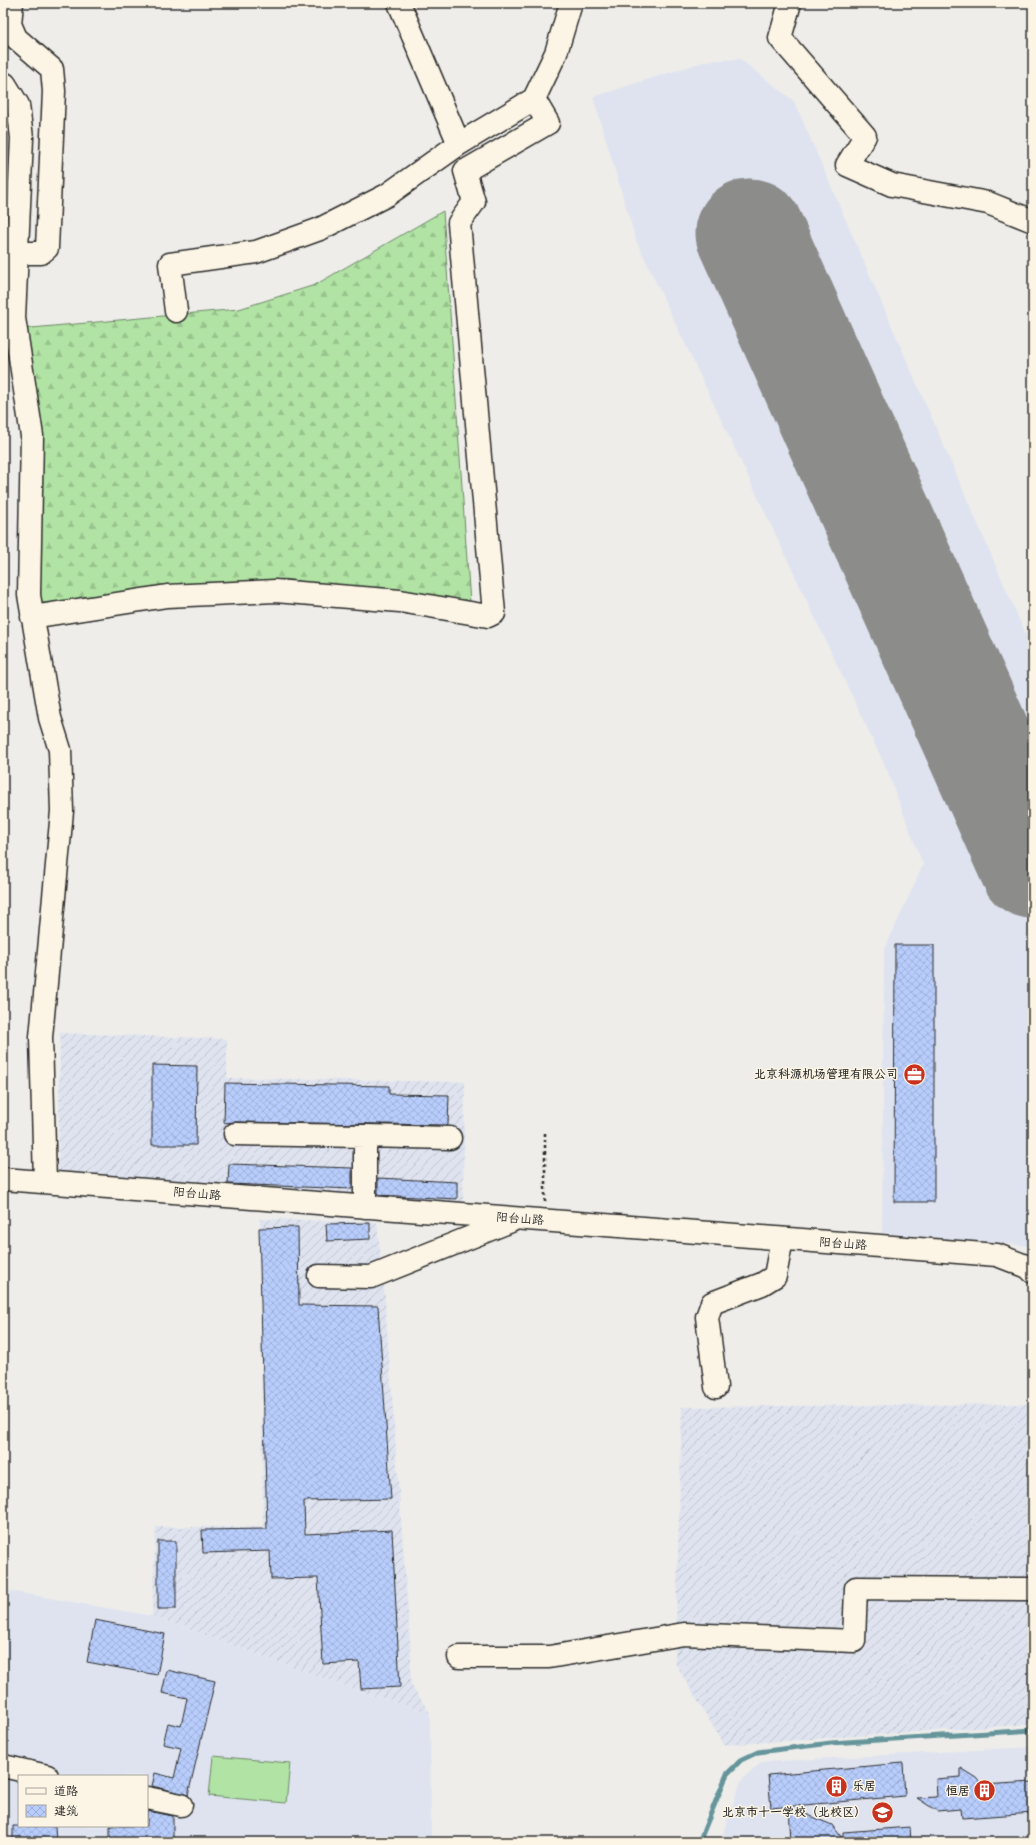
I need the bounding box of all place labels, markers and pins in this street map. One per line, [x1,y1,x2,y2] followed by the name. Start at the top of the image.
[901,1061,927,1087] office icon: 北京科源机场管理有限公司
[754,1067,898,1082] place label: 北京科源机场管理有限公司
[824,1773,850,1799] building icon: 乐居
[972,1778,998,1804] building icon: 恒居
[852,1779,876,1794] place label: 乐居
[946,1784,970,1799] place label: 恒居
[869,1799,895,1825] school or university icon: 北京市十一学校（北校区）
[722,1805,866,1820] place label: 北京市十一学校（北校区）

